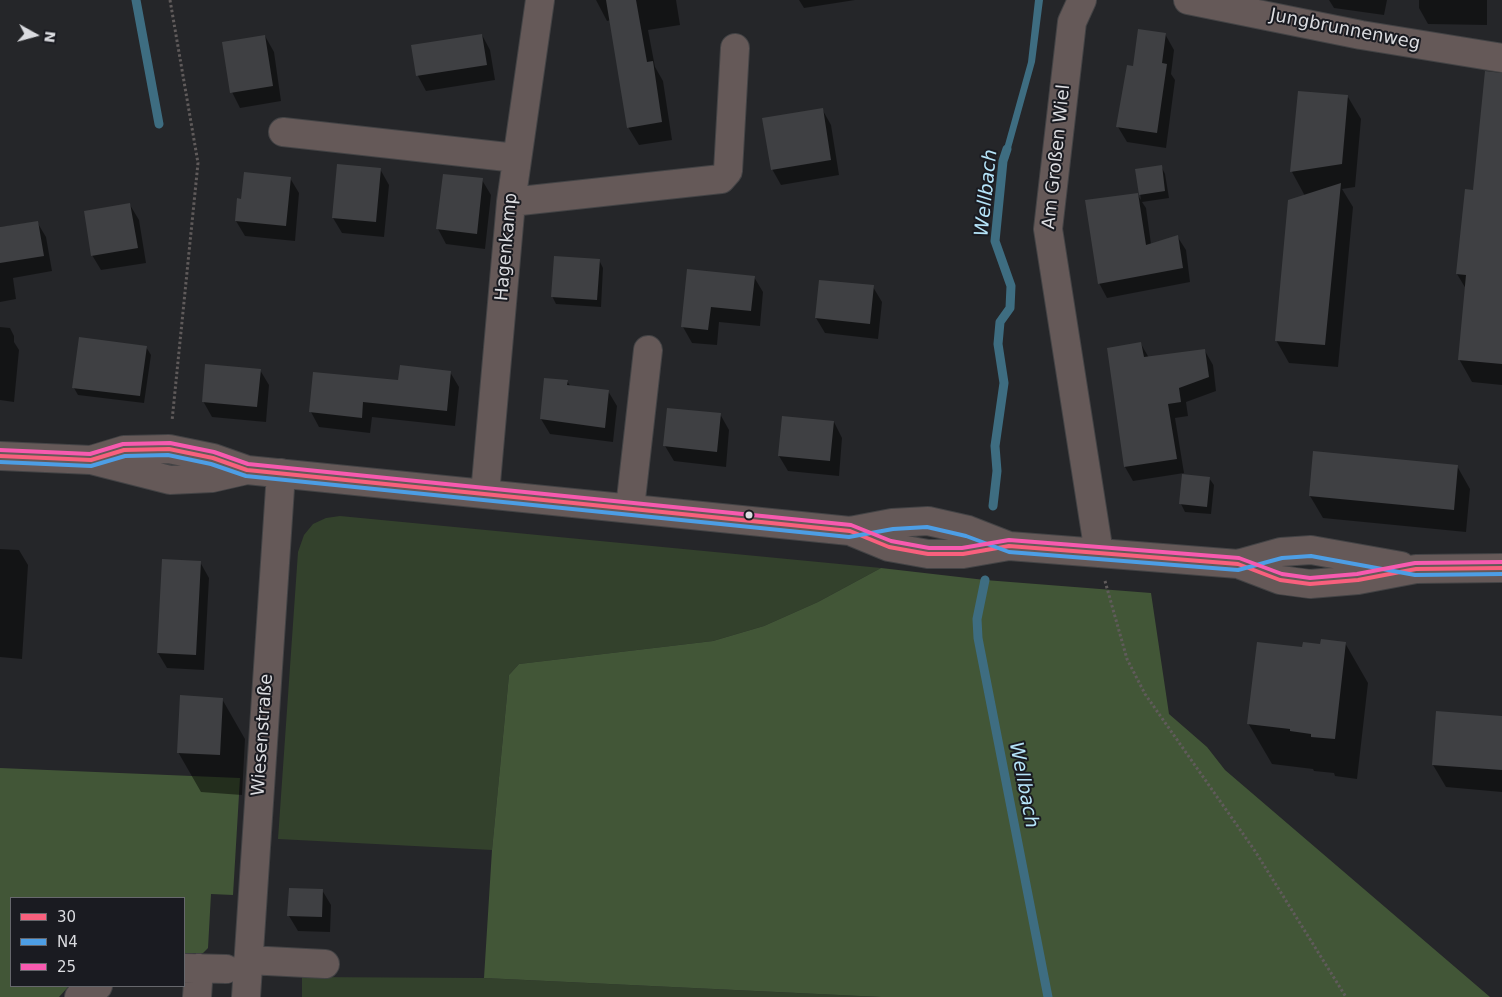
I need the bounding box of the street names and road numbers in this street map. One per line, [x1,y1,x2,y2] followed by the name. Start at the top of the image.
[1268,5,1422,55] street label: Jungbrunnenweg
[1039,83,1075,231] street label: Am Großen Wiel
[492,192,522,302] street label: Hagenkamp
[248,673,278,797] street label: Wiesenstraße

